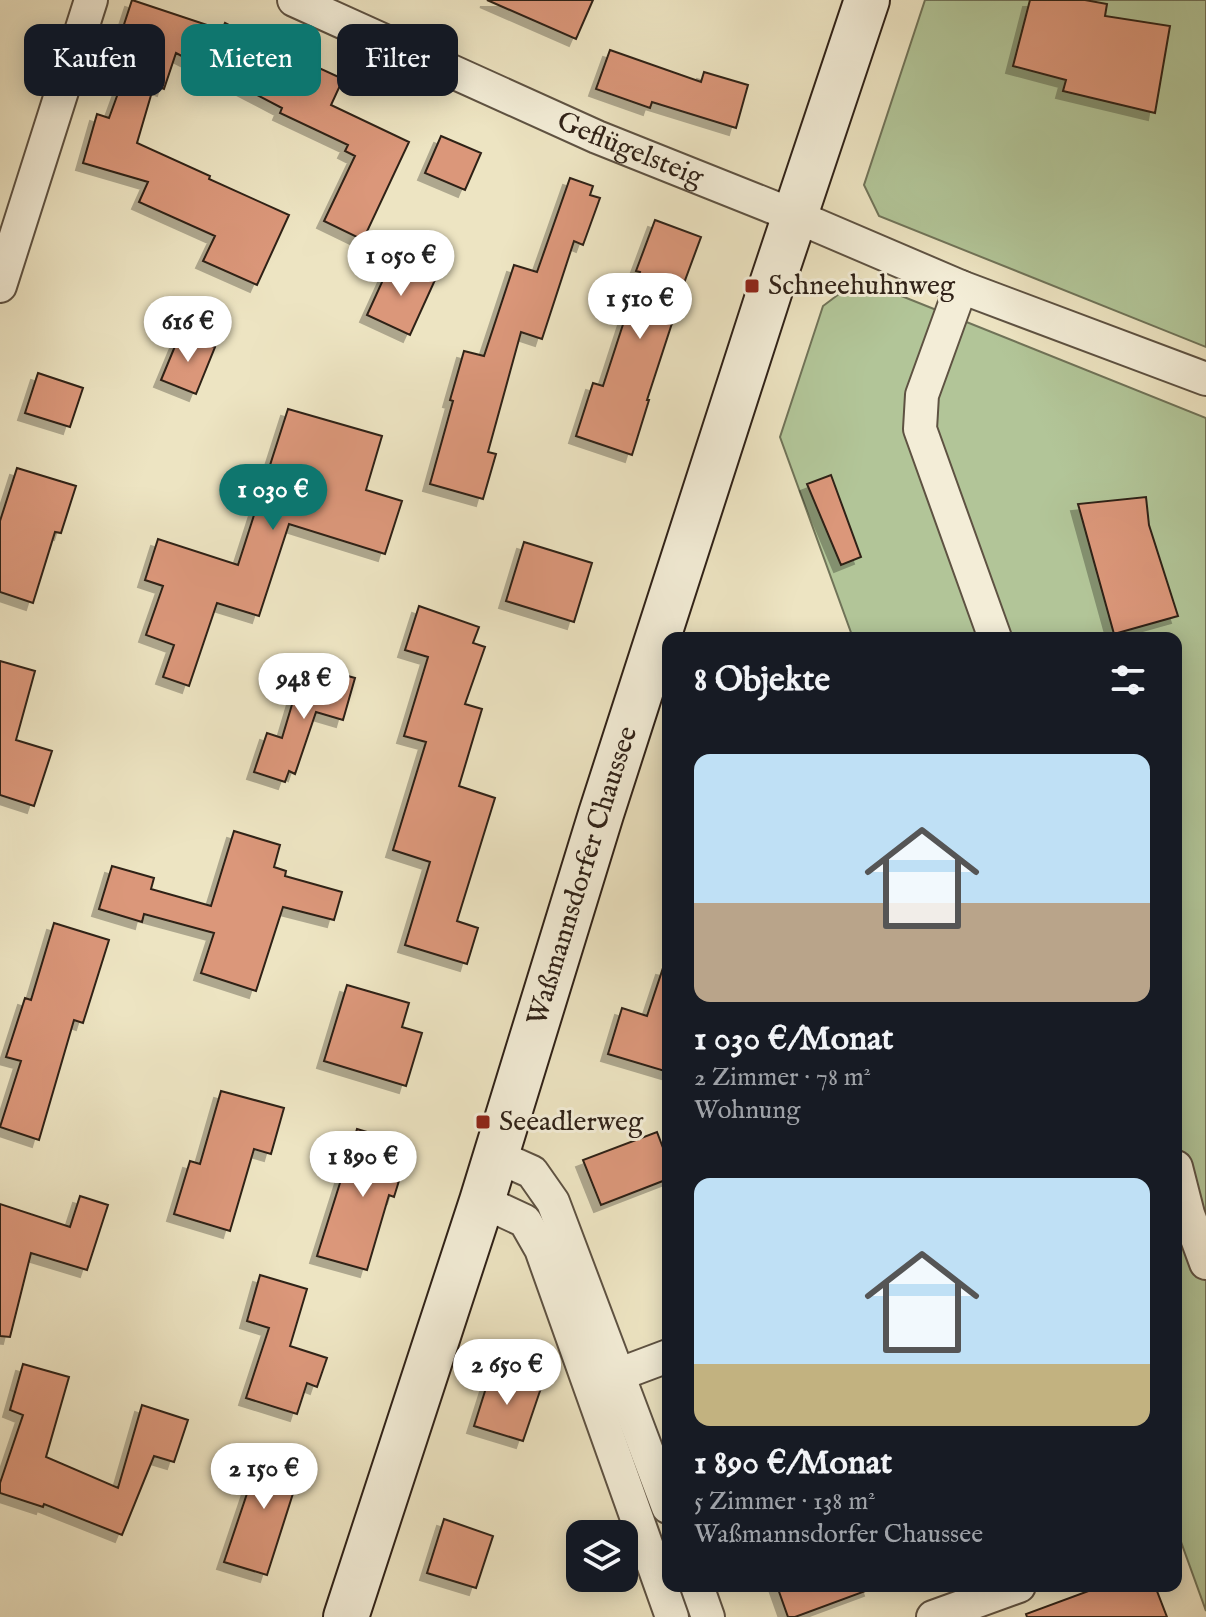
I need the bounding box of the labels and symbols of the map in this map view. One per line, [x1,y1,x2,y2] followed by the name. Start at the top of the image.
[551,104,709,196] street label: Geflügelsteig
[327,230,475,298] pin: 1 050 €
[768,269,956,304] place label: Schneehuhnweg
[566,273,714,341] pin: 1 510 €
[743,277,761,295] marker: Schneehuhnweg
[132,296,244,364] pin: 616 €
[199,464,347,532] pin: 1 030 €
[248,653,360,721] pin: 948 €
[520,722,646,1030] street label: Waßmannsdorfer Chaussee
[499,1105,644,1140] place label: Seeadlerweg
[474,1113,492,1131] marker: Seeadlerweg
[289,1131,437,1199] pin: 1 890 €
[433,1339,581,1407] pin: 2 650 €
[190,1443,338,1511] pin: 2 150 €

